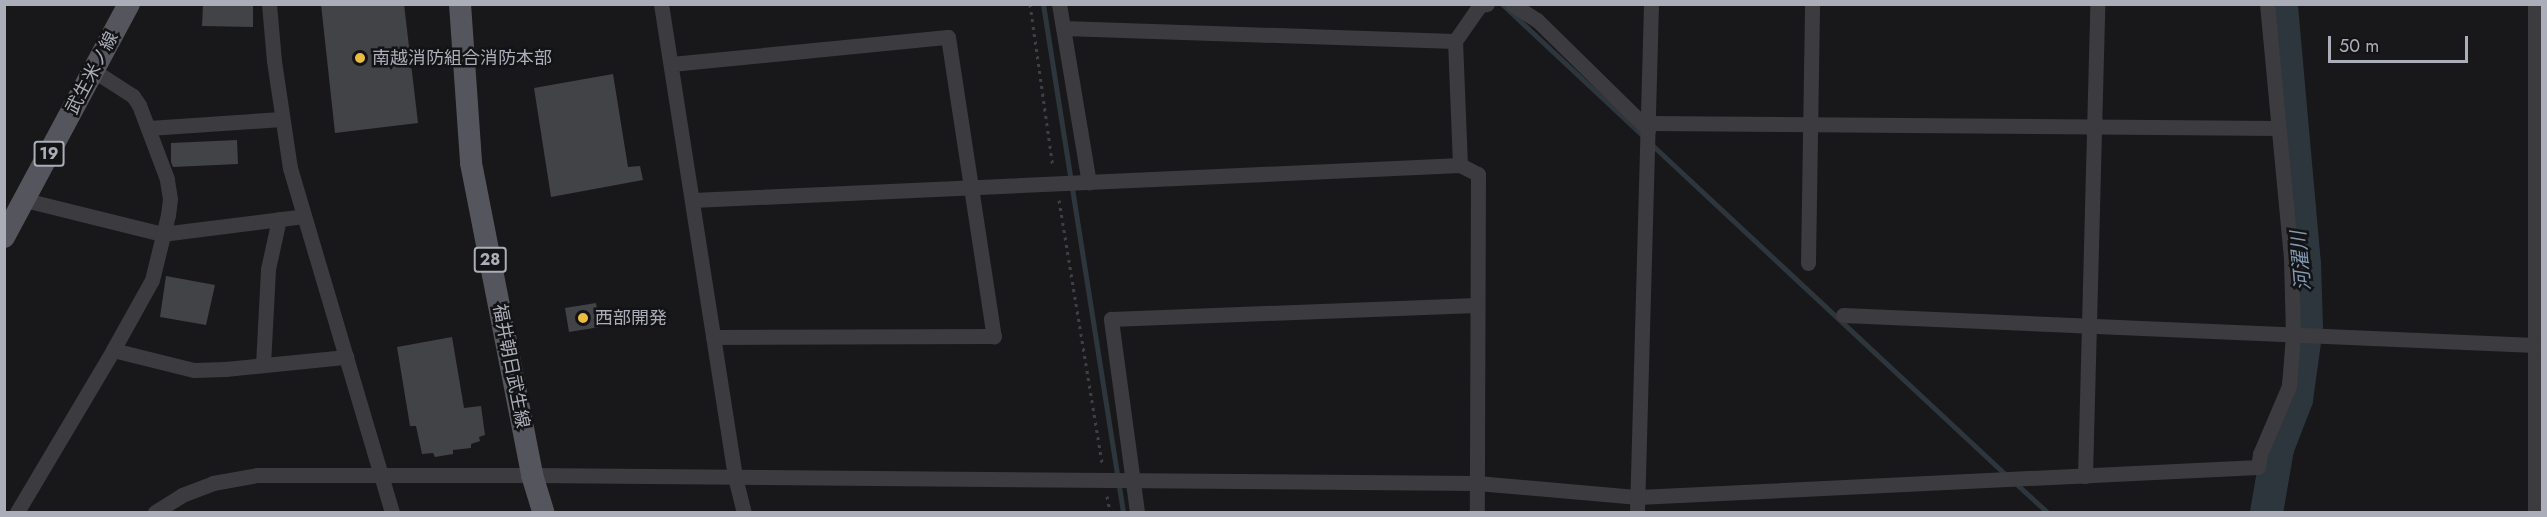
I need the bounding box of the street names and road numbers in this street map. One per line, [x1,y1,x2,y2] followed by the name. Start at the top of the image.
[61,28,123,118] street label: 武生米ノ線
[32,141,66,167] road number: 19
[474,247,506,273] road number: 28
[488,302,534,430] street label: 福井朝日武生線

